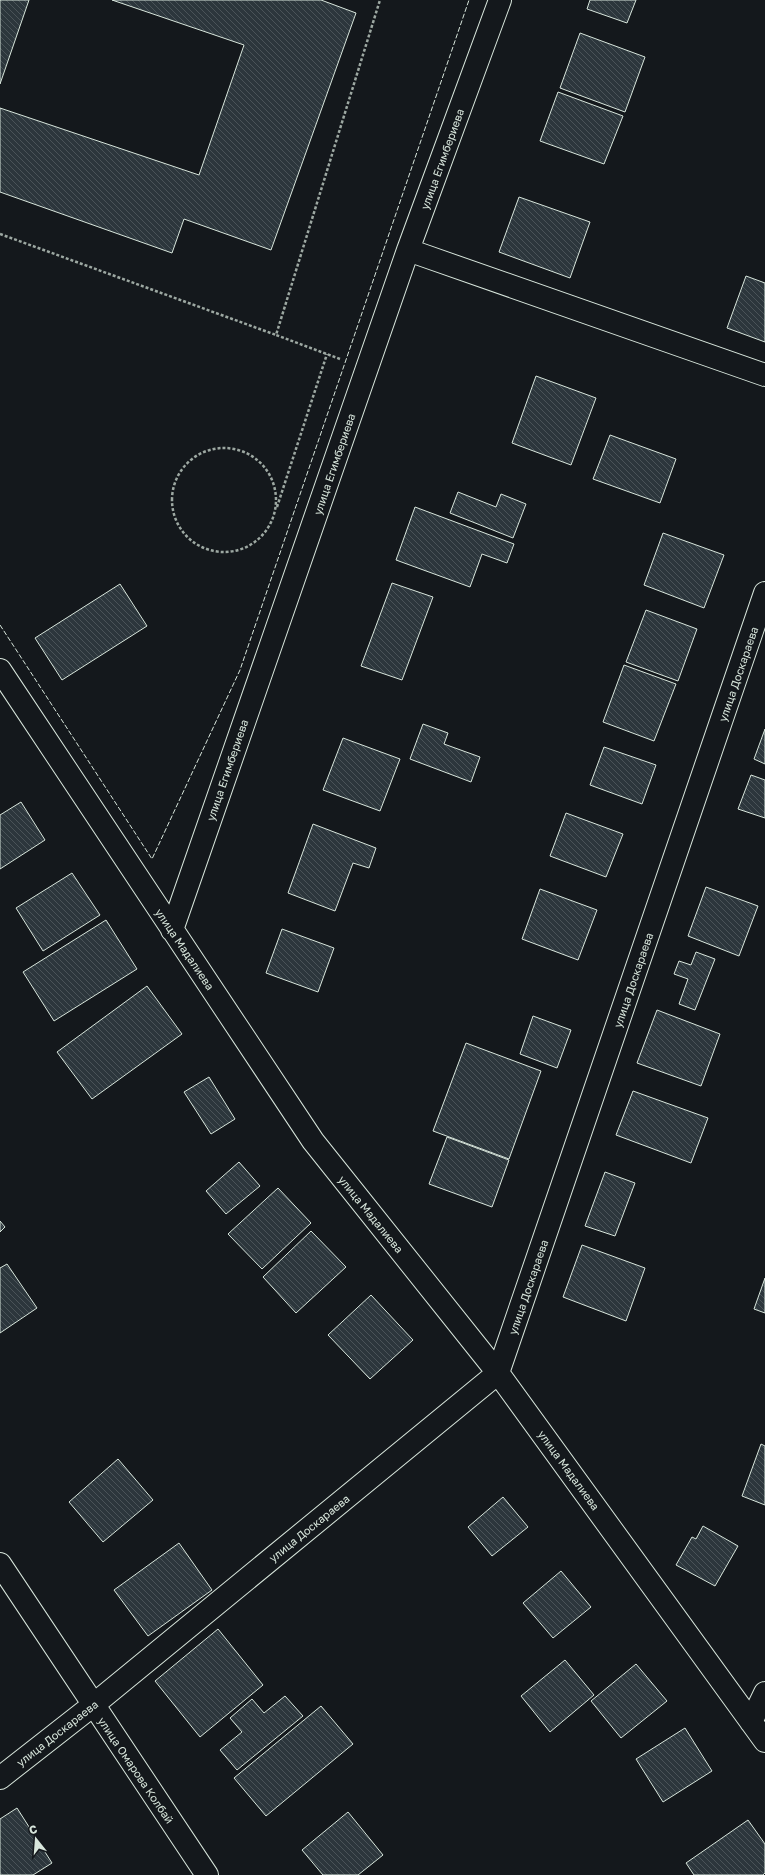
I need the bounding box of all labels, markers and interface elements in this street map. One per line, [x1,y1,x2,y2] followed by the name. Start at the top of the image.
[418,107,466,211] street label: улица Егимбериева
[311,411,357,517] street label: улица Егимбериева
[716,625,760,723] street label: улица Доскараева
[204,717,250,823] street label: улица Егимбериева
[153,906,217,992] street label: улица Мадалиева
[611,931,655,1029] street label: улица Доскараева
[336,1173,406,1255] street label: улица Мадалиева
[506,1238,550,1336] street label: улица Доскараева
[536,1428,602,1512] street label: улица Мадалиева
[266,1492,352,1564] street label: улица Доскараева
[14,1697,100,1769] street label: улица Доскараева
[95,1714,177,1826] street label: улица Омарова Колбай
[16,1819,56,1859] north arrow
[27,1822,39,1836] text: С

